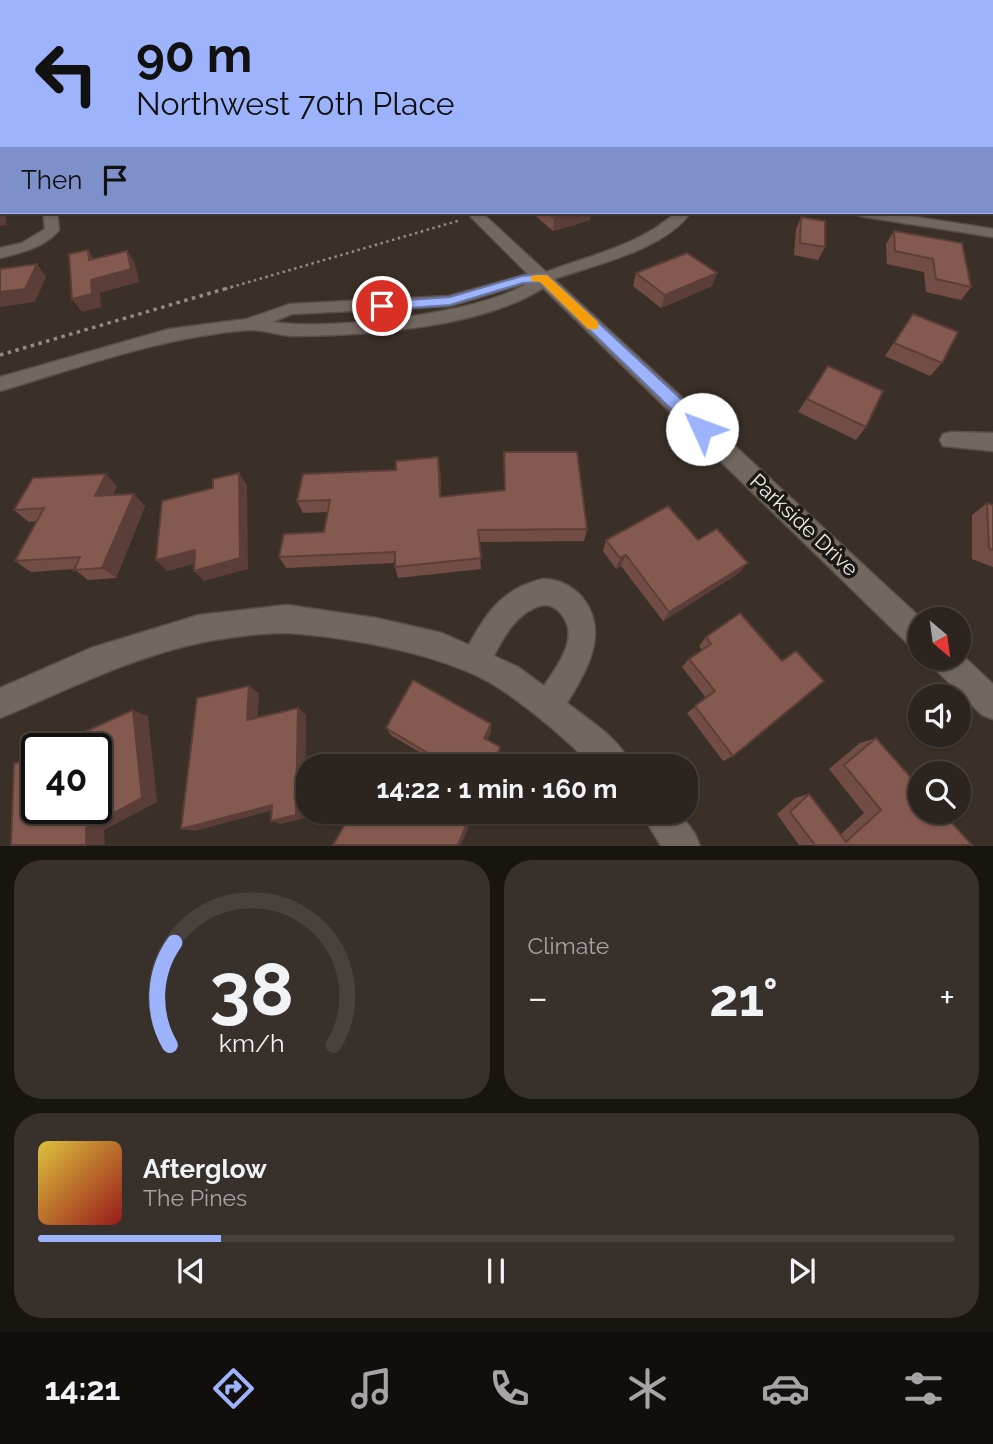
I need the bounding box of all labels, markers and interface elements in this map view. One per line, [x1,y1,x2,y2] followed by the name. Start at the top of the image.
[136,26,252,83] text: 90 m
[21,28,112,119] icon: left
[136,85,455,122] text: Northwest 70th Place
[96,161,134,199] icon: arrive
[21,165,82,195] text: Then
[352,276,412,336] pin
[363,287,401,325] icon: arrive
[665,392,739,466] position arrow
[745,468,864,581] street label: Parkside Drive
[908,607,971,670] north arrow
[908,607,971,824] map controls
[908,684,971,747] button: sound
[21,733,112,824] speed limit sign: 40
[908,761,971,824] button: search
[377,774,617,804] text: 14:22 · 1 min · 160 m
[528,932,609,959] text: Climate
[209,948,294,1033] text: 38
[709,967,778,1028] text: 21°
[528,975,548,1020] text: −
[939,975,955,1020] text: +
[219,1028,285,1058] text: km/h
[143,1154,267,1184] text: Afterglow
[143,1184,247,1211] text: The Pines
[172,1252,210,1290] icon: previous
[477,1252,515,1290] icon: pause
[783,1252,821,1290] icon: next
[209,1364,258,1413] icon: directions
[347,1364,396,1413] icon: music
[485,1364,534,1413] icon: phone
[623,1364,672,1413] icon: climate
[761,1364,810,1413] icon: car
[899,1364,948,1413] icon: filters
[45,1370,120,1407] text: 14:21

